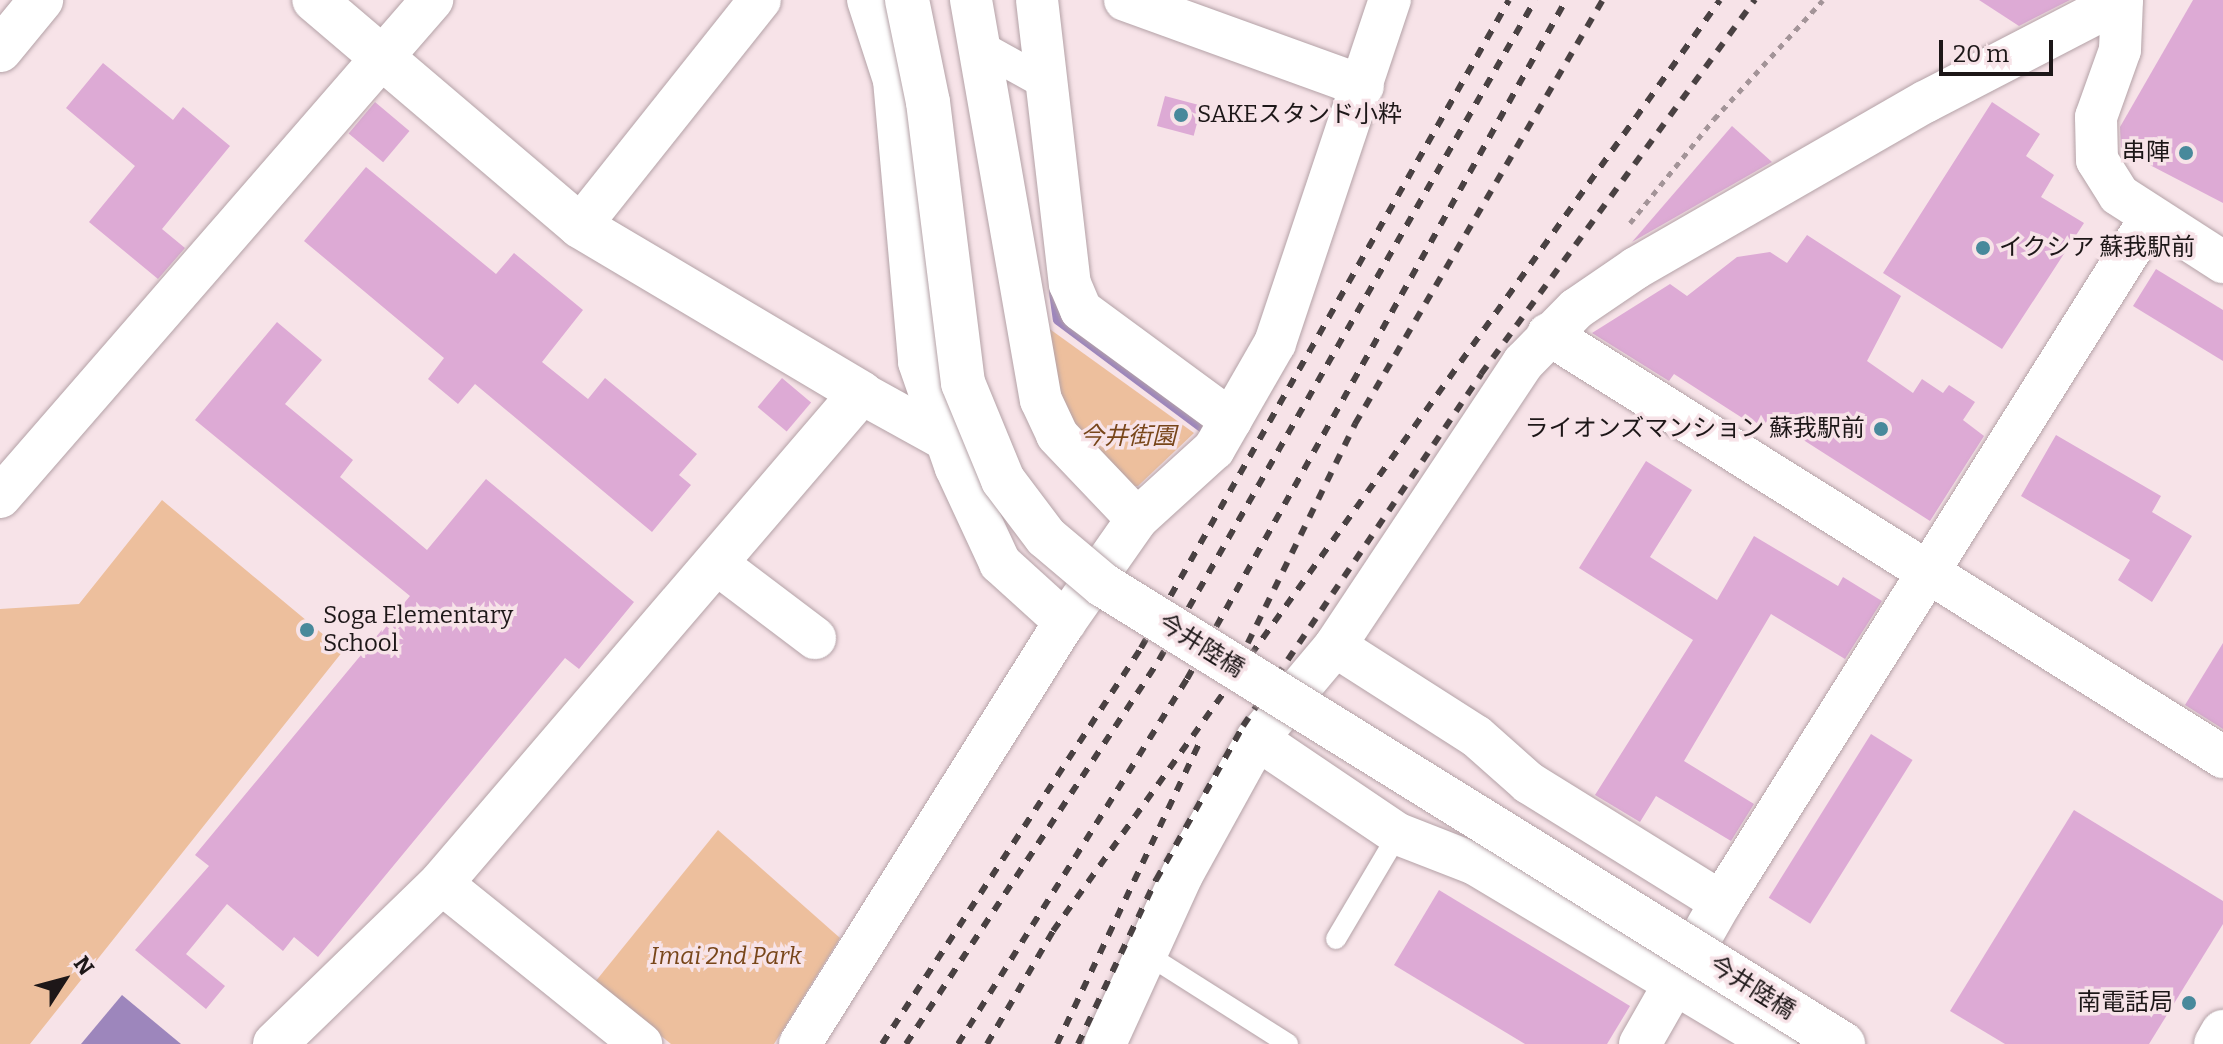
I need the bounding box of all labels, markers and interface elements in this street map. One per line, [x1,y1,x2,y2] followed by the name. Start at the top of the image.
[1943,24,2057,74] scale bar
[1953,40,2009,68] text: 20 m
[1197,101,1402,129] place label: SAKEスタンド小粋
[1172,106,1190,124] marker: SAKEスタンド小粋
[2122,139,2170,167] place label: 串陣
[2177,144,2195,162] marker: 串陣
[1999,234,2196,262] place label: イクシア 蘇我駅前
[1974,239,1992,257] marker: イクシア 蘇我駅前
[1524,415,1865,443] place label: ライオンズマンション 蘇我駅前
[1872,420,1890,438] marker: ライオンズマンション 蘇我駅前
[1080,423,1176,451] park label: 今井街園
[323,602,513,658] place label: Soga Elementary School
[1153,608,1249,684] street label: 今井陸橋
[298,621,316,639] marker: Soga Elementary School
[24,940,104,1020] north arrow
[650,943,802,971] park label: Imai 2nd Park
[1704,950,1800,1026] street label: 今井陸橋
[68,951,100,980] text: N
[2077,989,2173,1017] place label: 南電話局
[2180,994,2198,1012] marker: 南電話局

